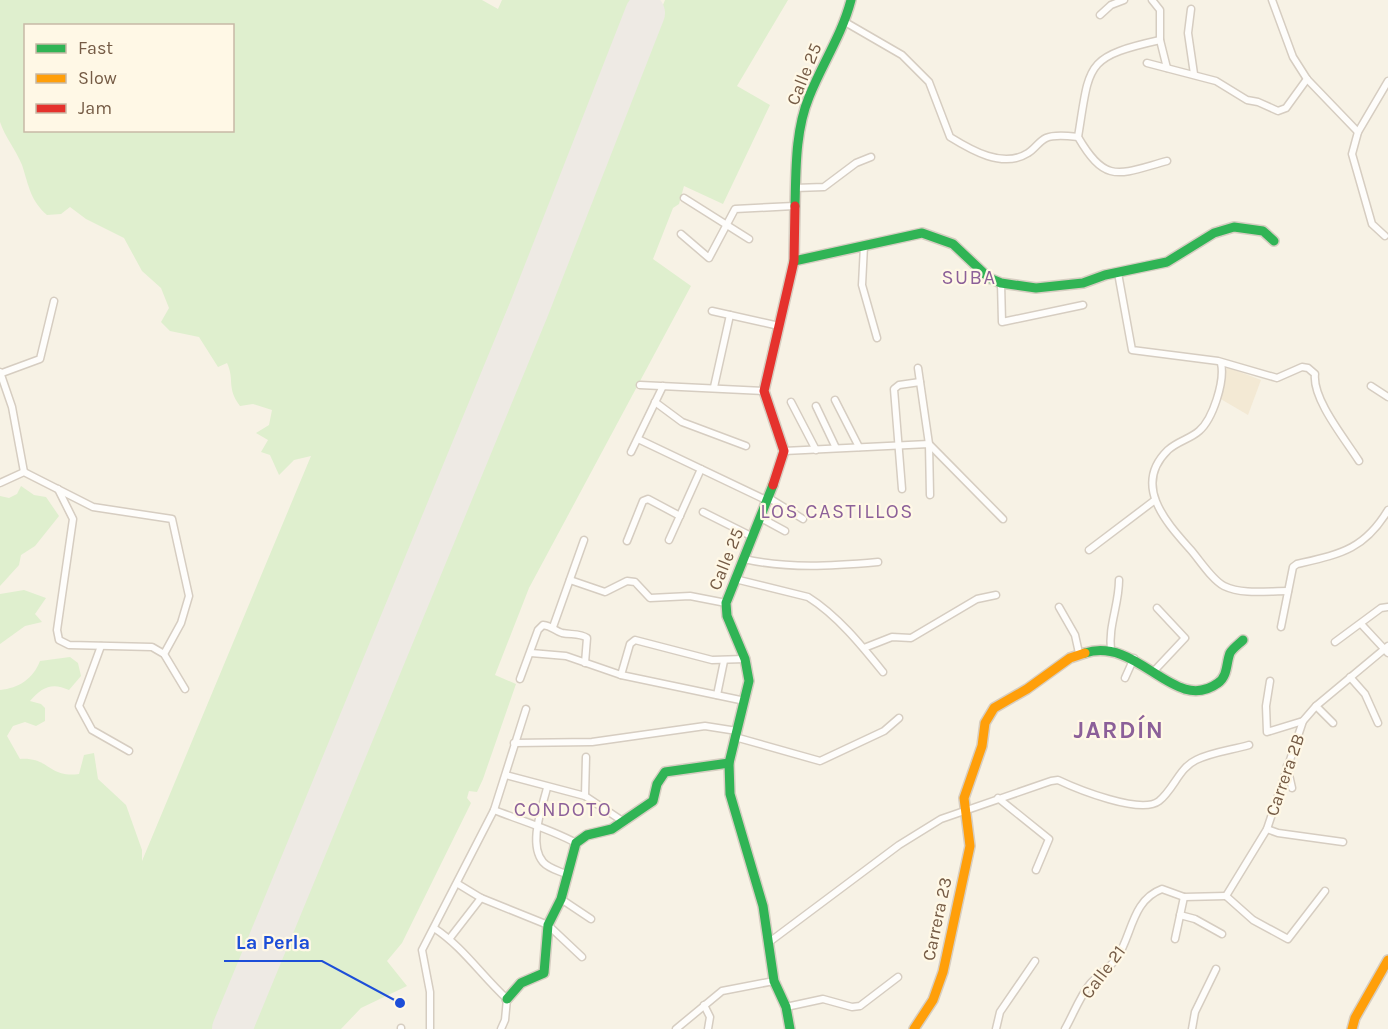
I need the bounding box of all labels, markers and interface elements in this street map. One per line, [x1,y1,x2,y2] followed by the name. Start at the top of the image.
[24,24,234,132] legend
[78,37,113,59] text: Fast
[782,40,826,108] street label: Calle 25
[78,67,117,89] text: Slow
[78,97,112,119] text: Jam
[941,266,997,289] district label: SUBA
[760,500,914,523] district label: LOS CASTILLOS
[704,525,748,593] street label: Calle 25
[1073,714,1165,744] district label: JARDÍN
[1261,731,1309,819] street label: Carrera 2B
[514,798,612,821] district label: CONDOTO
[917,875,957,963] street label: Carrera 23
[224,923,322,961] callout: La Perla
[236,931,310,954] text: La Perla
[1076,941,1130,1003] street label: Calle 21

